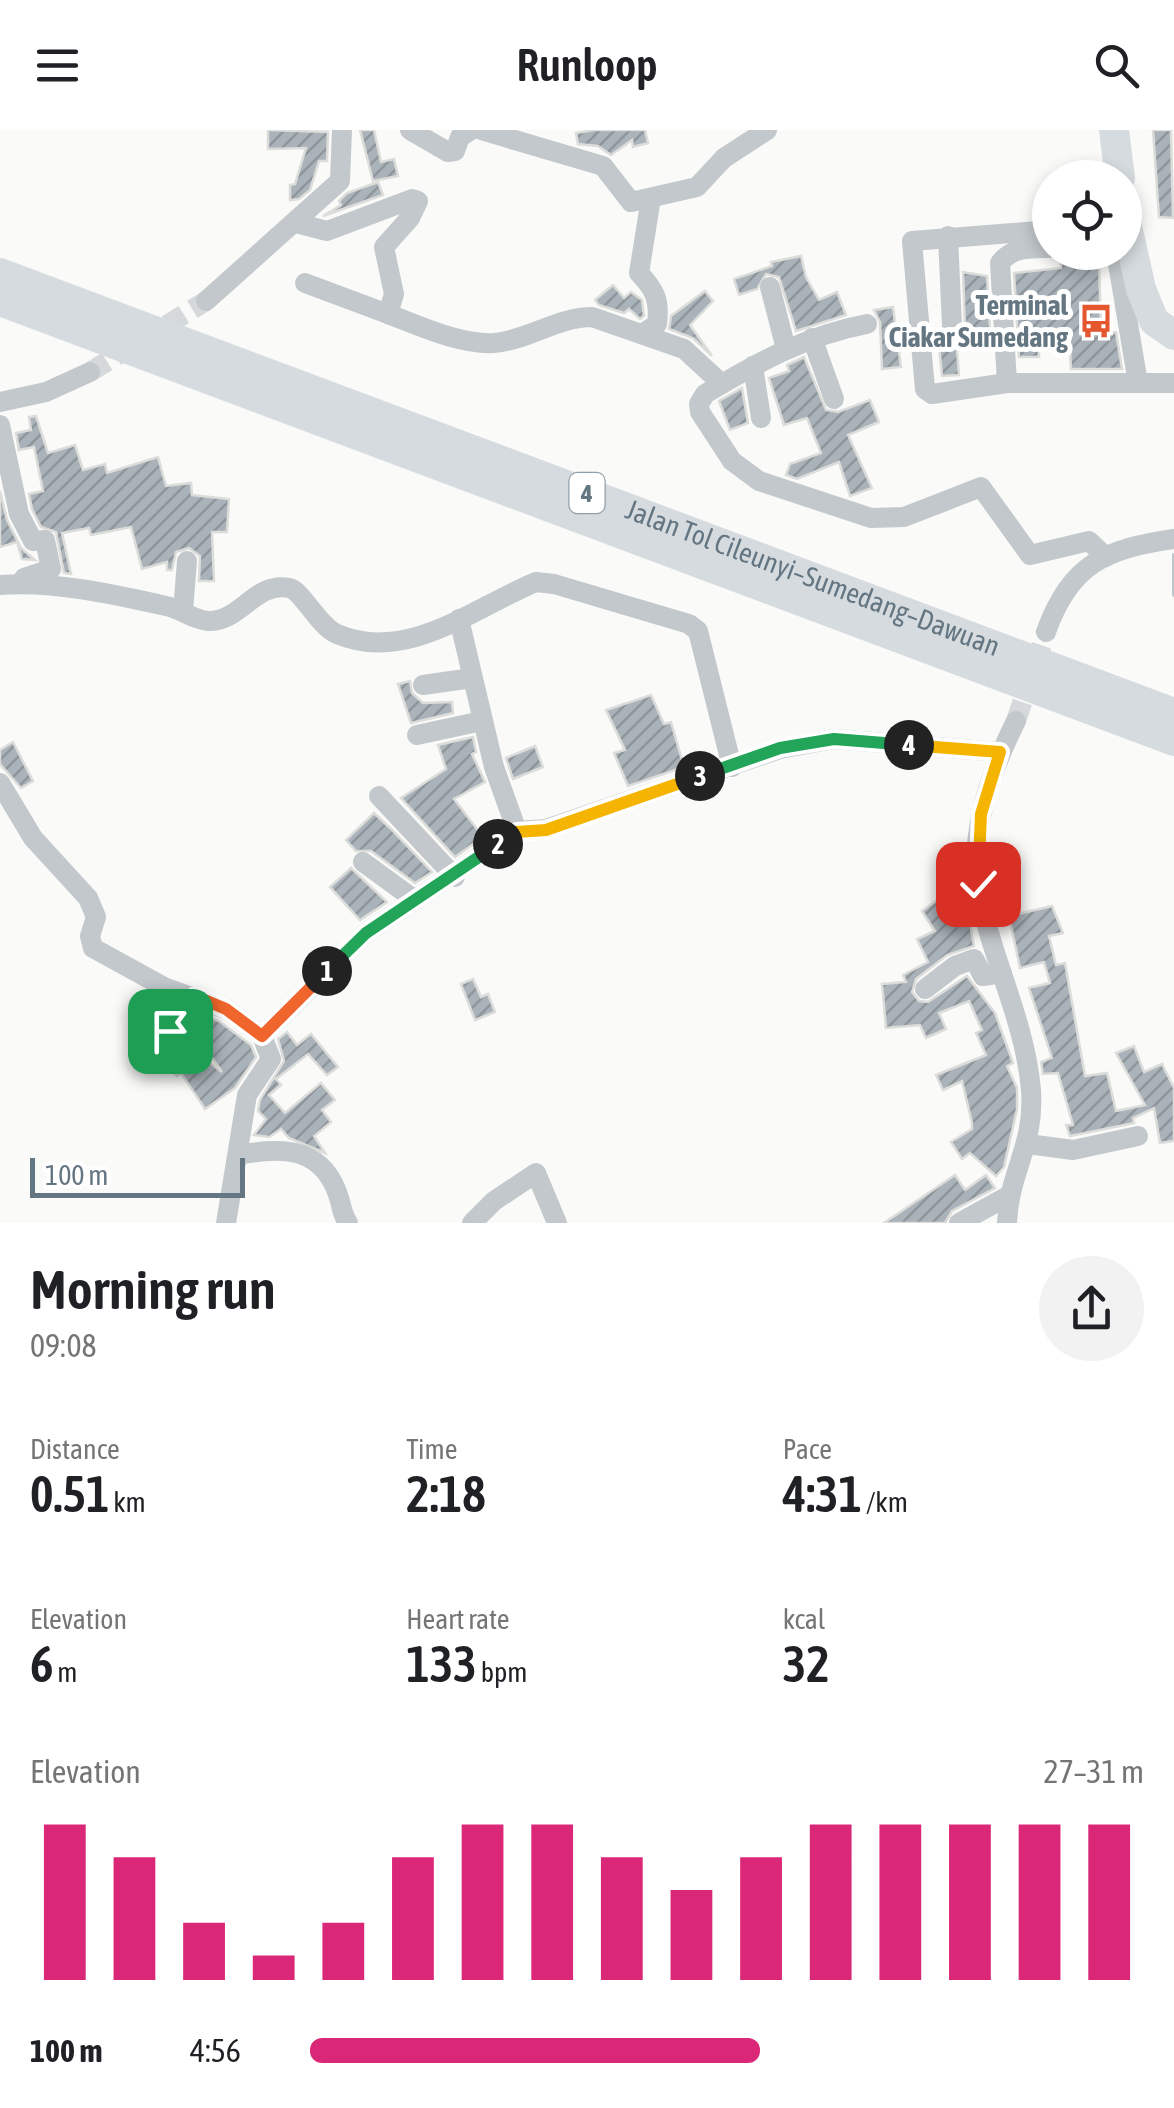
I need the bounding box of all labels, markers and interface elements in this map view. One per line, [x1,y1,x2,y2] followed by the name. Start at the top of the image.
[30,38,85,93] icon: menu
[1089,38,1144,93] icon: search
[516,39,658,91] text: Runloop
[1032,160,1142,270] map controls
[1032,160,1142,270] button: locate
[889,289,1069,353] place label: Terminal Ciakar Sumedang
[1077,302,1115,340] bus stop icon: Terminal Ciakar Sumedang
[570,473,604,513] road number: 4
[621,493,1004,662] street label: Jalan Tol Cileunyi–Sumedang–Dawuan
[884,720,934,770] pin: 4
[902,729,916,761] text: 4
[675,751,725,801] pin: 3
[693,760,707,792] text: 3
[473,819,523,869] pin: 2
[491,828,505,860] text: 2
[936,842,1021,927] pin
[951,857,1006,912] icon: check
[302,946,352,996] pin: 1
[320,955,334,987] text: 1
[128,989,213,1074] pin
[143,1004,198,1059] icon: arrive
[30,1153,245,1198] scale bar
[45,1159,108,1191] text: 100 m
[1039,1256,1144,1361] button: share
[30,1258,276,1321] text: Morning run
[30,1327,97,1364] text: 09:08
[30,1433,120,1465] text: Distance
[406,1433,457,1465] text: Time
[783,1433,832,1465] text: Pace
[30,1465,109,1523] text: 0.51
[406,1465,486,1523] text: 2:18
[783,1465,862,1523] text: 4:31
[109,1486,146,1518] text: km
[862,1486,908,1518] text: /km
[30,1603,127,1635] text: Elevation
[406,1603,509,1635] text: Heart rate
[783,1603,825,1635] text: kcal
[30,1635,54,1693] text: 6
[406,1635,477,1693] text: 133
[783,1635,830,1693] text: 32
[54,1656,78,1688] text: m
[477,1656,527,1688] text: bpm
[30,1753,141,1790] text: Elevation
[1044,1753,1144,1790] text: 27–31 m
[30,2032,103,2069] text: 100 m
[190,2032,241,2069] text: 4:56

